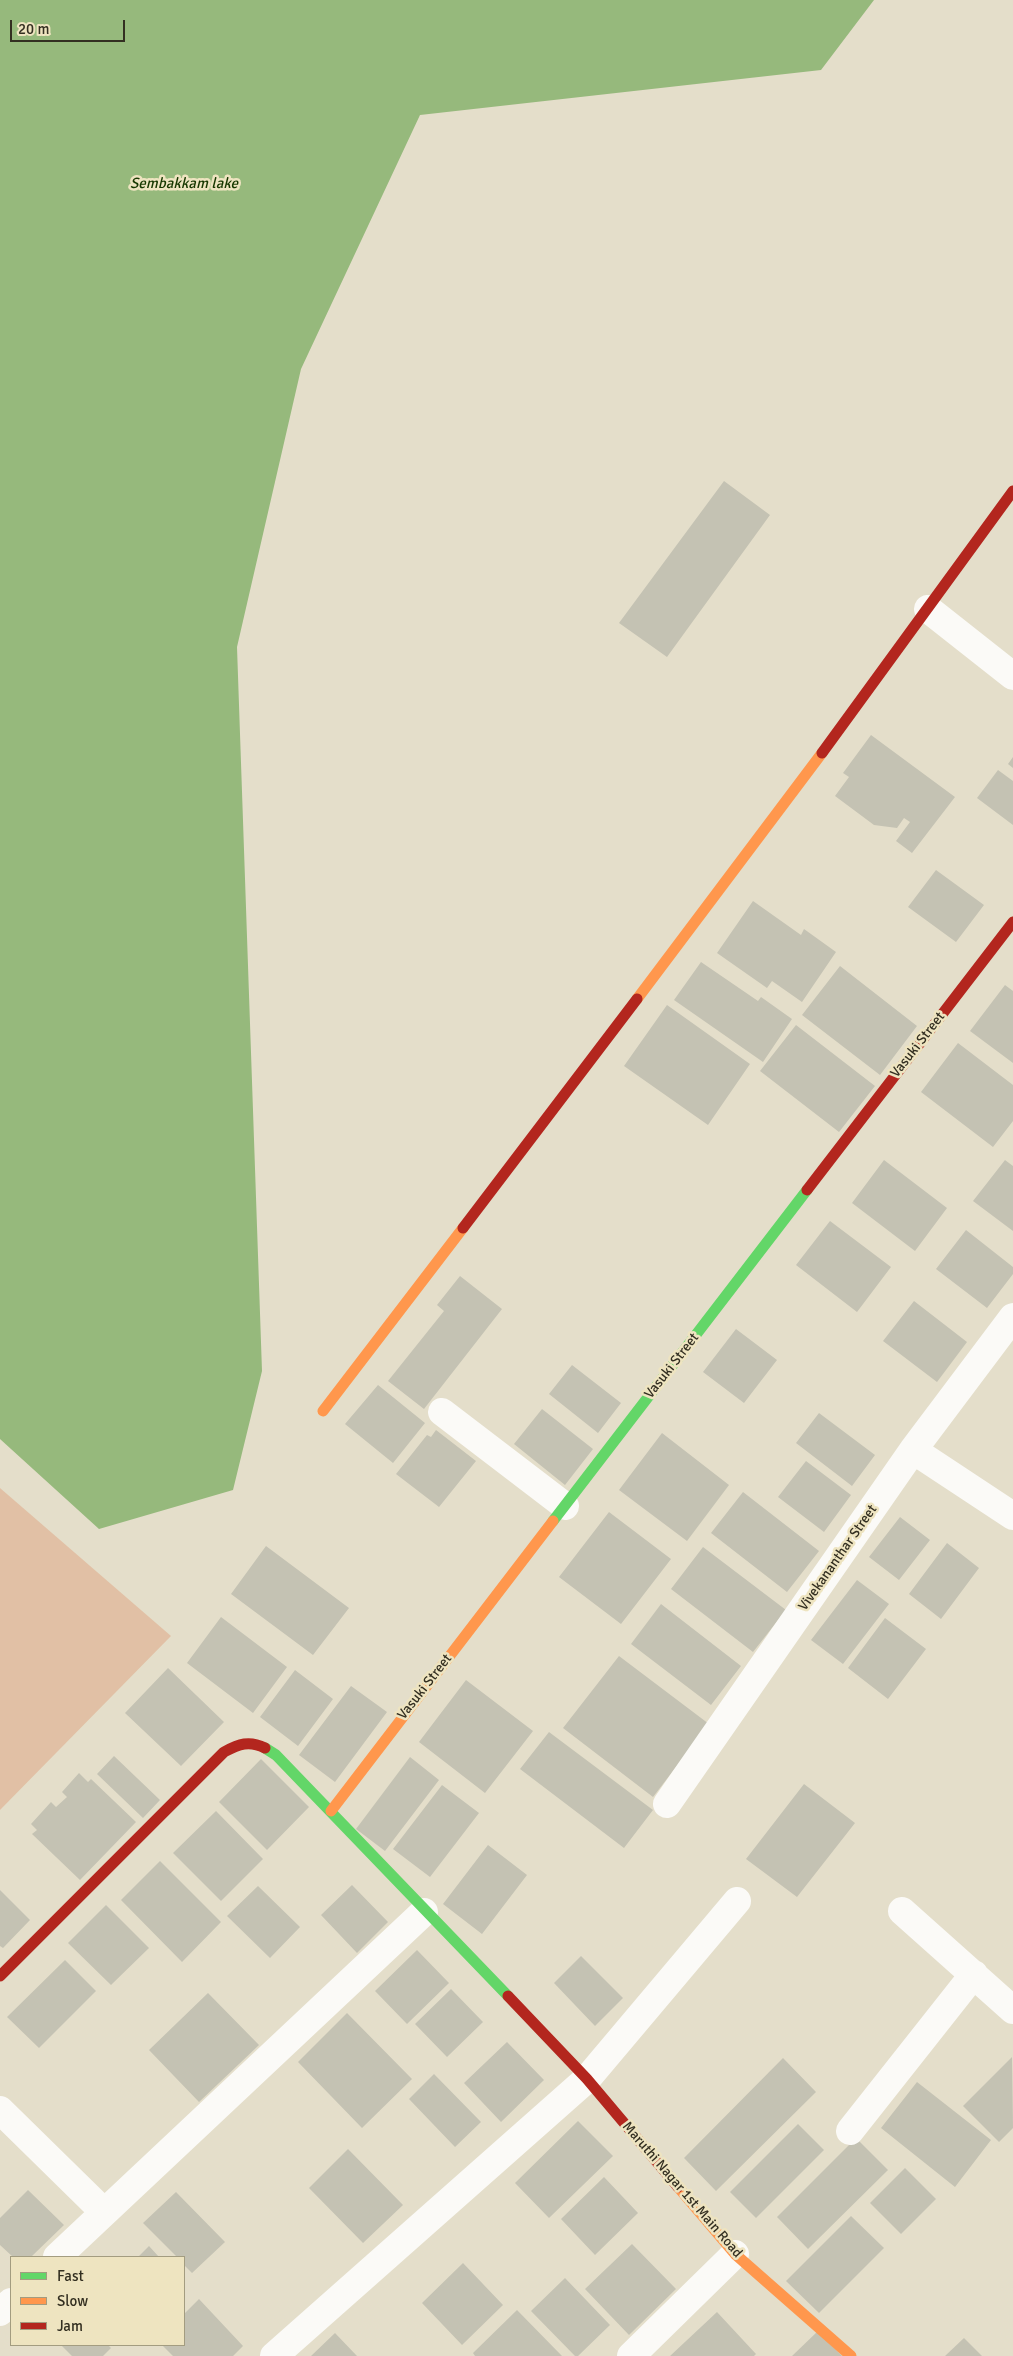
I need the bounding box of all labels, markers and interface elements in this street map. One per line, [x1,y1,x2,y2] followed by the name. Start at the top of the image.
[12,10,128,42] scale bar
[18,20,49,38] text: 20 m
[130,175,238,193] water label: Sembakkam lake
[887,1009,949,1081] street label: Vasuki Street
[641,1330,703,1402] street label: Vasuki Street
[795,1502,881,1614] street label: Vivekananthar Street
[394,1651,456,1723] street label: Vasuki Street
[618,2119,746,2261] street label: Maruthi Nagar 1st Main Road
[10,2256,185,2346] legend
[57,2267,84,2285] text: Fast
[57,2292,88,2310] text: Slow
[57,2317,83,2335] text: Jam

